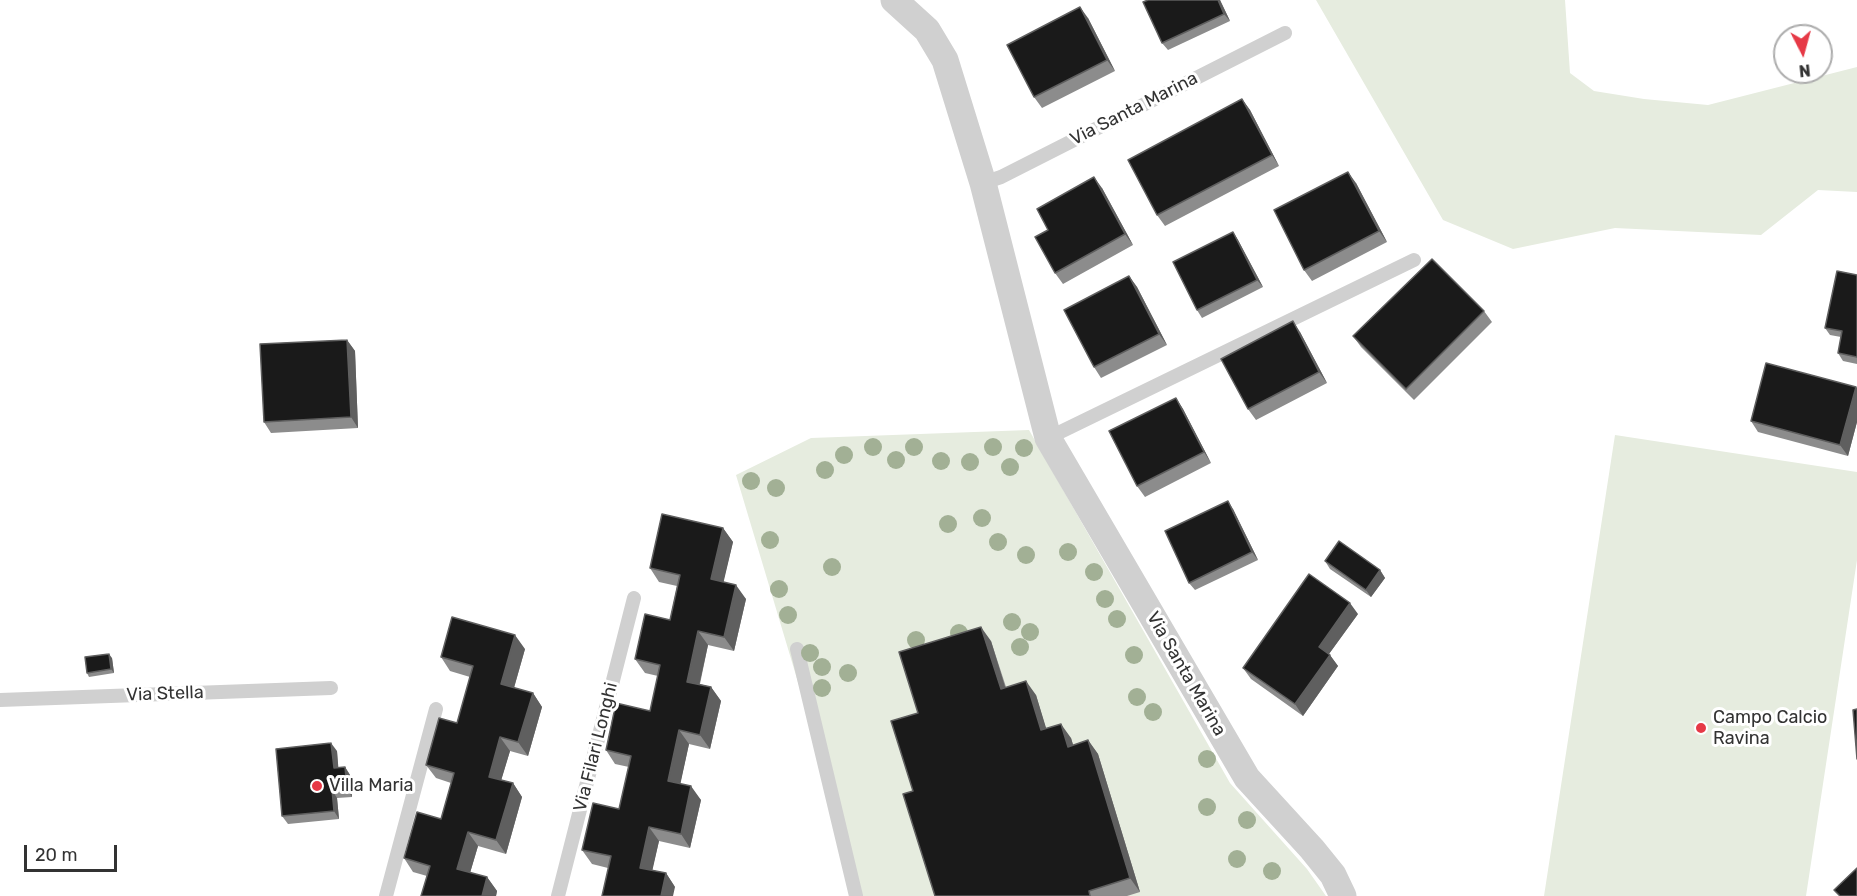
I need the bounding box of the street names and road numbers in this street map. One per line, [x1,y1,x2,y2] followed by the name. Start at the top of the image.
[1067,68,1201,150] street label: Via Santa Marina
[1142,608,1230,740] street label: Via Santa Marina
[569,680,623,814] street label: Via Filari Longhi
[126,682,204,706] street label: Via Stella

